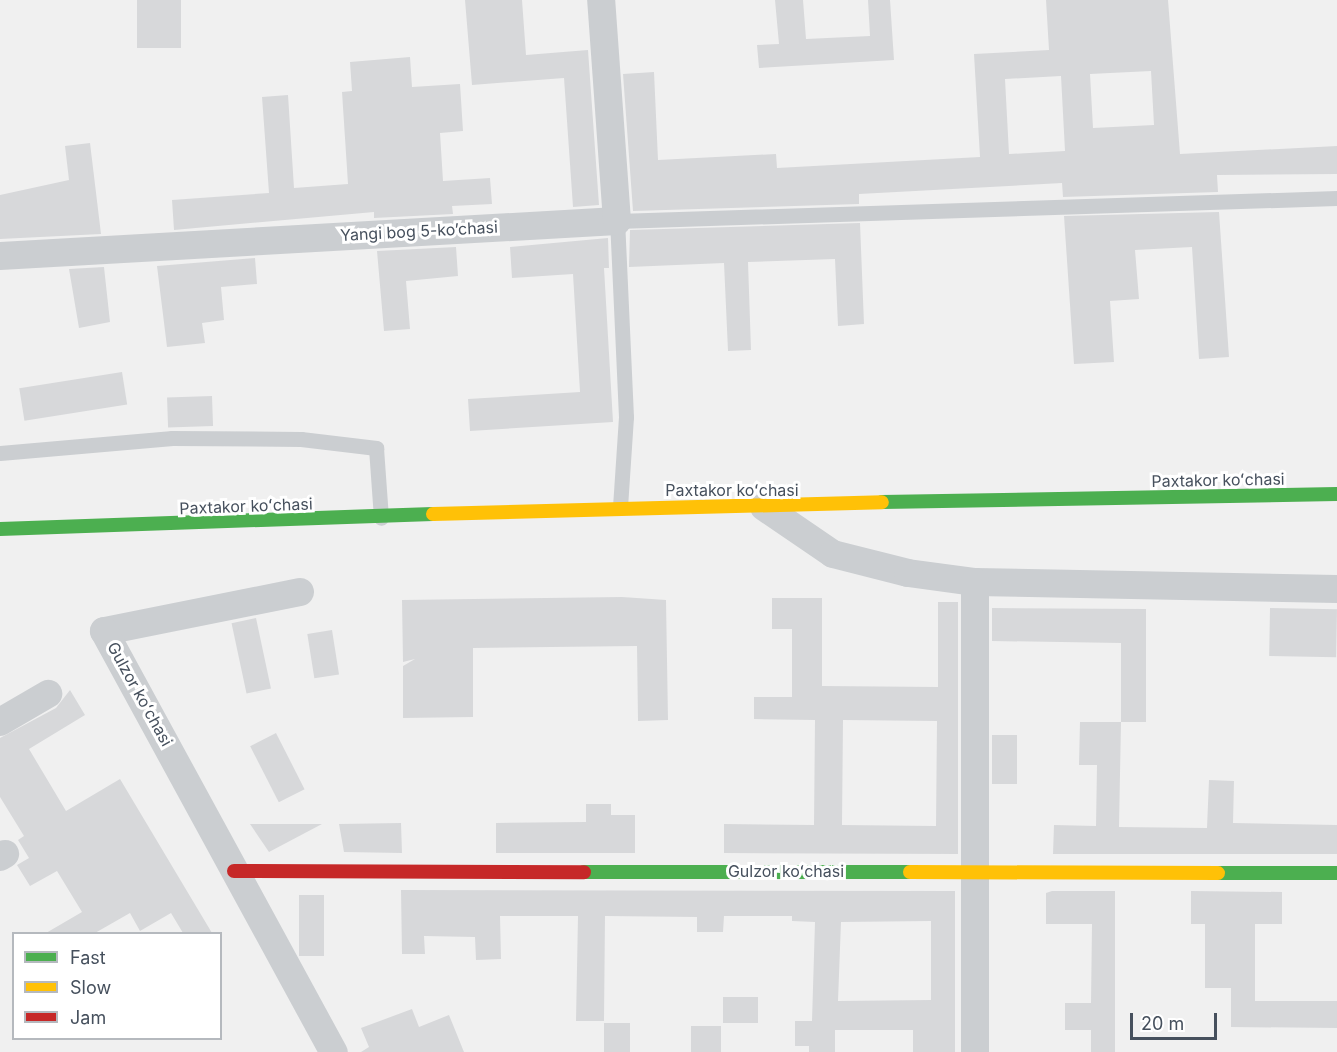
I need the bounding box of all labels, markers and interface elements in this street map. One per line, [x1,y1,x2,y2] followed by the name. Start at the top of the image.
[340,217,498,245] street label: Yangi bog 5-koʼchasi
[1151,469,1285,491] street label: Paxtakor koʻchasi
[665,480,799,500] street label: Paxtakor koʻchasi
[179,494,313,518] street label: Paxtakor koʻchasi
[103,639,177,749] street label: Gulzor koʻchasi
[728,861,844,881] street label: Gulzor koʻchasi
[12,932,222,1040] legend
[70,947,106,968] text: Fast
[70,977,111,998] text: Slow
[1133,1001,1220,1039] scale bar
[70,1007,106,1028] text: Jam
[1141,1013,1184,1034] text: 20 m

